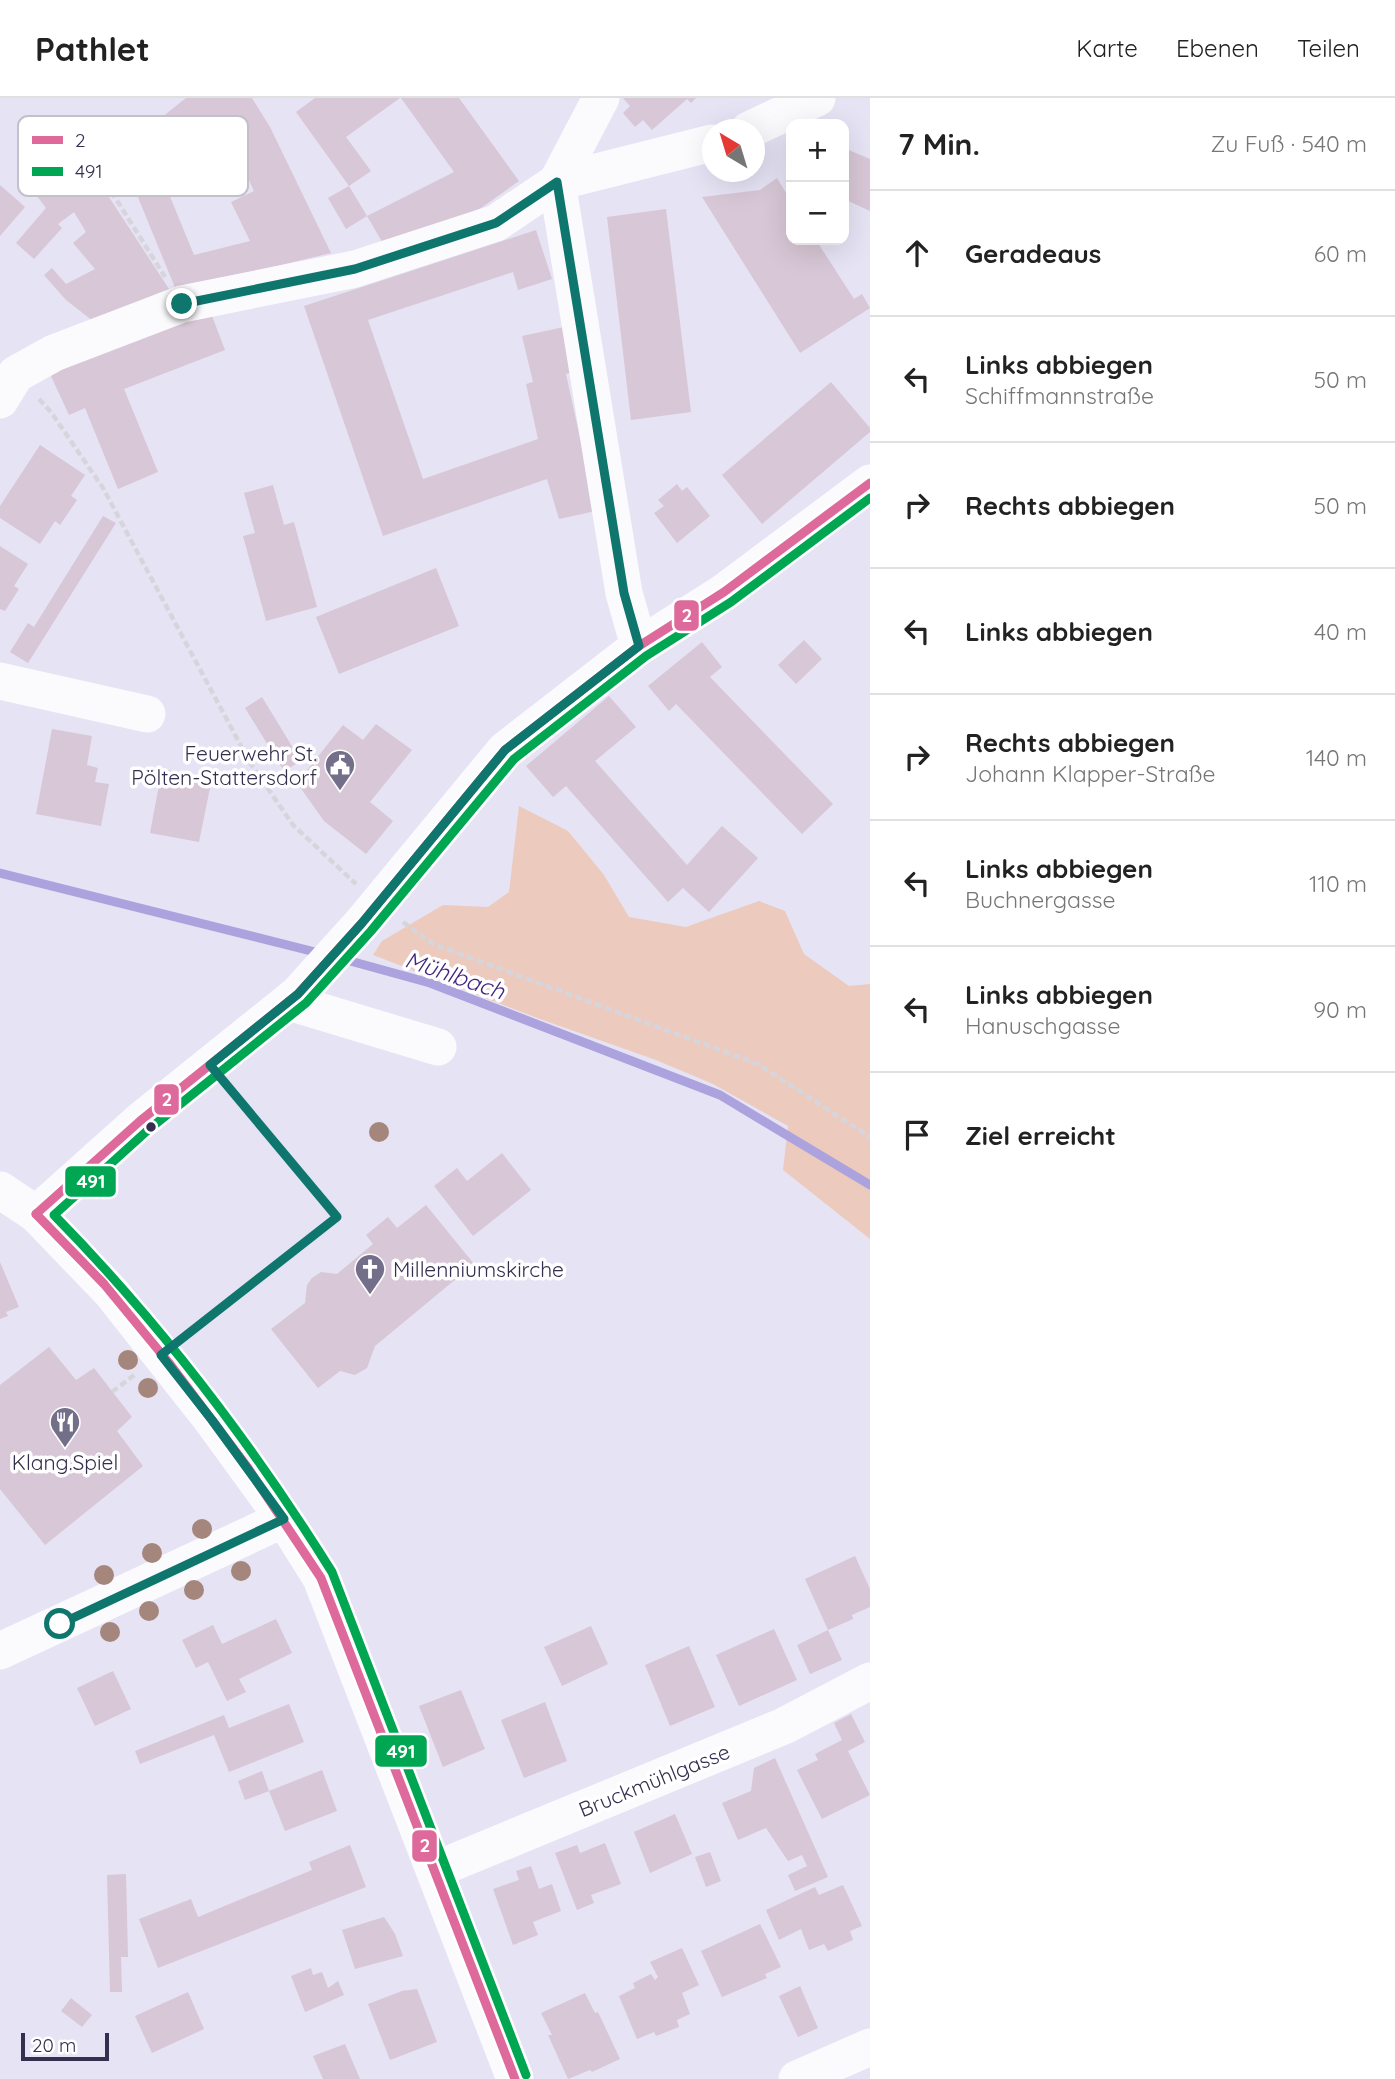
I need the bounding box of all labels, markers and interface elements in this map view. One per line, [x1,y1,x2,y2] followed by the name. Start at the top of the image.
[35,28,150,69] text: Pathlet
[1076,33,1138,63] text: Karte
[1176,33,1259,63] text: Ebenen
[1297,33,1360,63] text: Teilen
[18,116,248,196] legend
[702,119,765,182] north arrow
[786,119,849,245] map controls
[786,119,849,182] button: +
[898,125,980,163] text: 7 Min.
[75,128,86,152] text: 2
[1211,129,1367,158] text: Zu Fuß · 540 m
[75,159,102,183] text: 491
[786,182,849,245] button: −
[898,234,936,272] icon: ahead
[965,237,1101,270] text: Geradeaus
[1314,239,1367,268] text: 60 m
[166,288,197,319] route end
[965,348,1153,381] text: Links abbiegen
[898,360,936,398] icon: left
[1314,365,1367,394] text: 50 m
[965,381,1154,410] text: Schiffmannstraße
[898,486,936,524] icon: right
[965,489,1175,522] text: Rechts abbiegen
[1314,491,1367,520] text: 50 m
[673,599,700,632] line badge: 2
[682,603,692,627] text: 2
[898,612,936,650] icon: left
[965,615,1153,648] text: Links abbiegen
[1314,617,1367,646] text: 40 m
[965,726,1175,759] text: Rechts abbiegen
[898,738,936,776] icon: right
[131,740,317,790] place label: Feuerwehr St. Pölten-Stattersdorf
[1306,743,1367,772] text: 140 m
[323,748,357,792] public building icon: Feuerwehr St. Pölten-Stattersdorf
[965,759,1216,788] text: Johann Klapper-Straße
[965,852,1153,885] text: Links abbiegen
[898,864,936,902] icon: left
[1309,869,1367,898] text: 110 m
[965,885,1116,914] text: Buchnergasse
[401,944,509,1006] water label: Mühlbach
[965,978,1153,1011] text: Links abbiegen
[898,990,936,1028] icon: left
[1313,995,1367,1024] text: 90 m
[965,1011,1120,1040] text: Hanuschgasse
[153,1083,180,1116] line badge: 2
[162,1087,172,1111] text: 2
[898,1116,936,1154] icon: arrive
[965,1119,1116,1152] text: Ziel erreicht
[144,1120,158,1134] unlabelled marker
[64,1165,117,1198] line badge: 491
[77,1169,105,1193] text: 491
[353,1252,387,1296] church icon: Millenniumskirche
[393,1256,564,1282] place label: Millenniumskirche
[48,1405,82,1449] restaurant icon: Klang.Spiel
[12,1449,118,1475] place label: Klang.Spiel
[44,1608,75,1639] route start
[374,1734,428,1768] line badge: 491
[575,1738,733,1822] street label: Bruckmühlgasse
[387,1739,415,1763] text: 491
[411,1829,438,1863] line badge: 2
[420,1833,430,1857] text: 2
[21,2030,108,2062] scale bar
[32,2033,76,2057] text: 20 m

